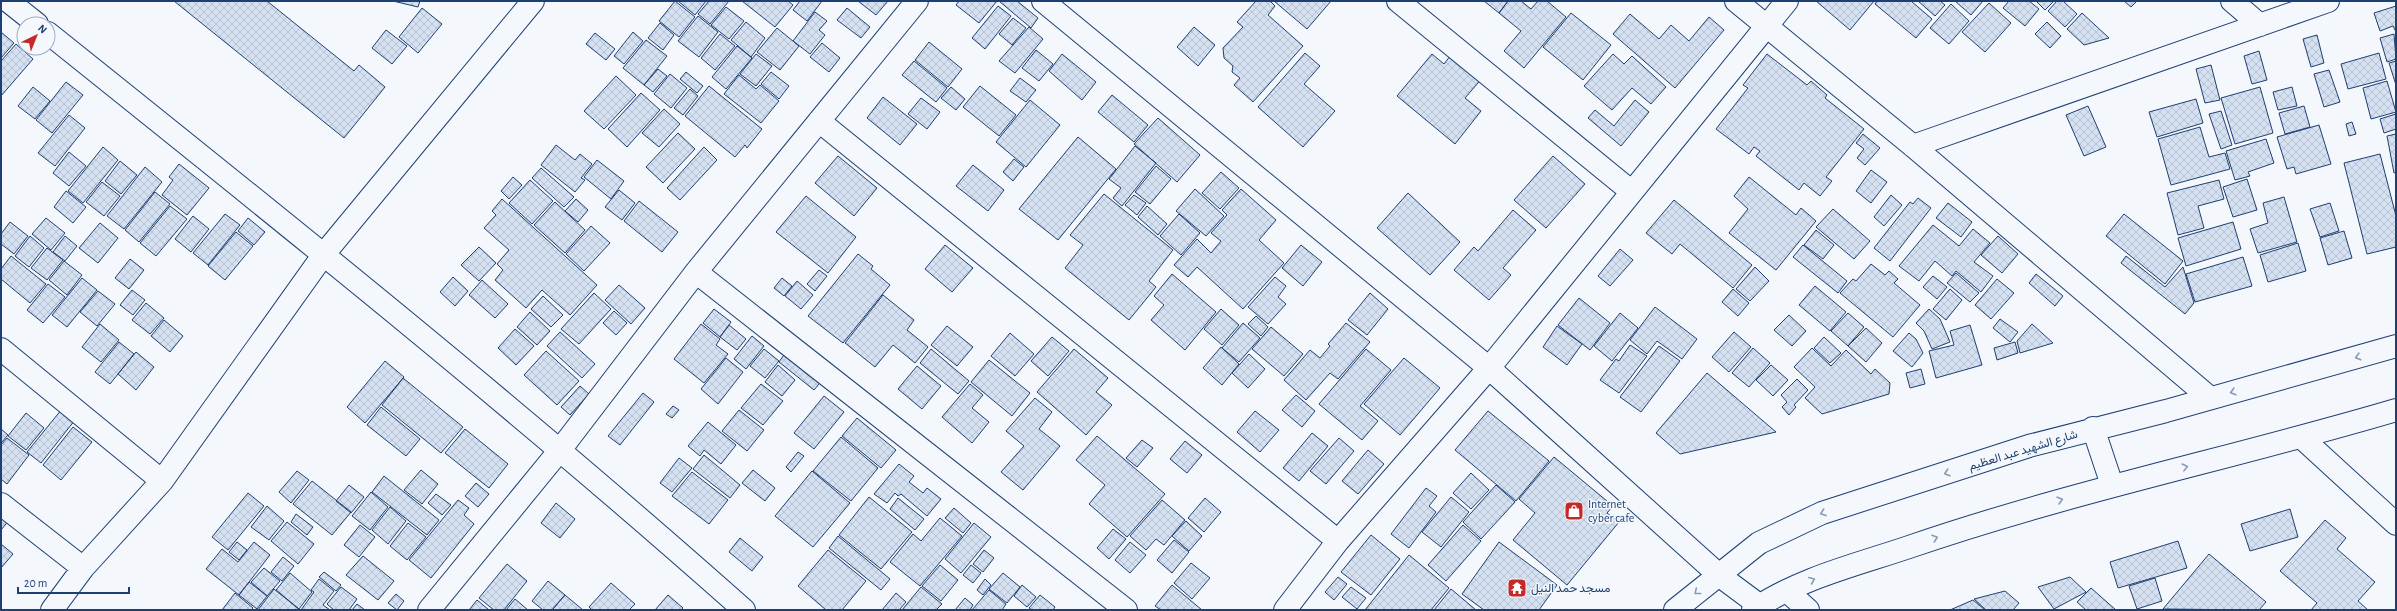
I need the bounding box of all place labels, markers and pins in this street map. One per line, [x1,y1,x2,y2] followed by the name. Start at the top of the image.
[1588,498,1634,525] place label: Internet cyber cafe
[1563,500,1585,522] shop icon: Internet cyber cafe
[1506,577,1528,599] temple icon: مسجد حمد النيل
[1531,582,1610,596] place label: مسجد حمد النيل

